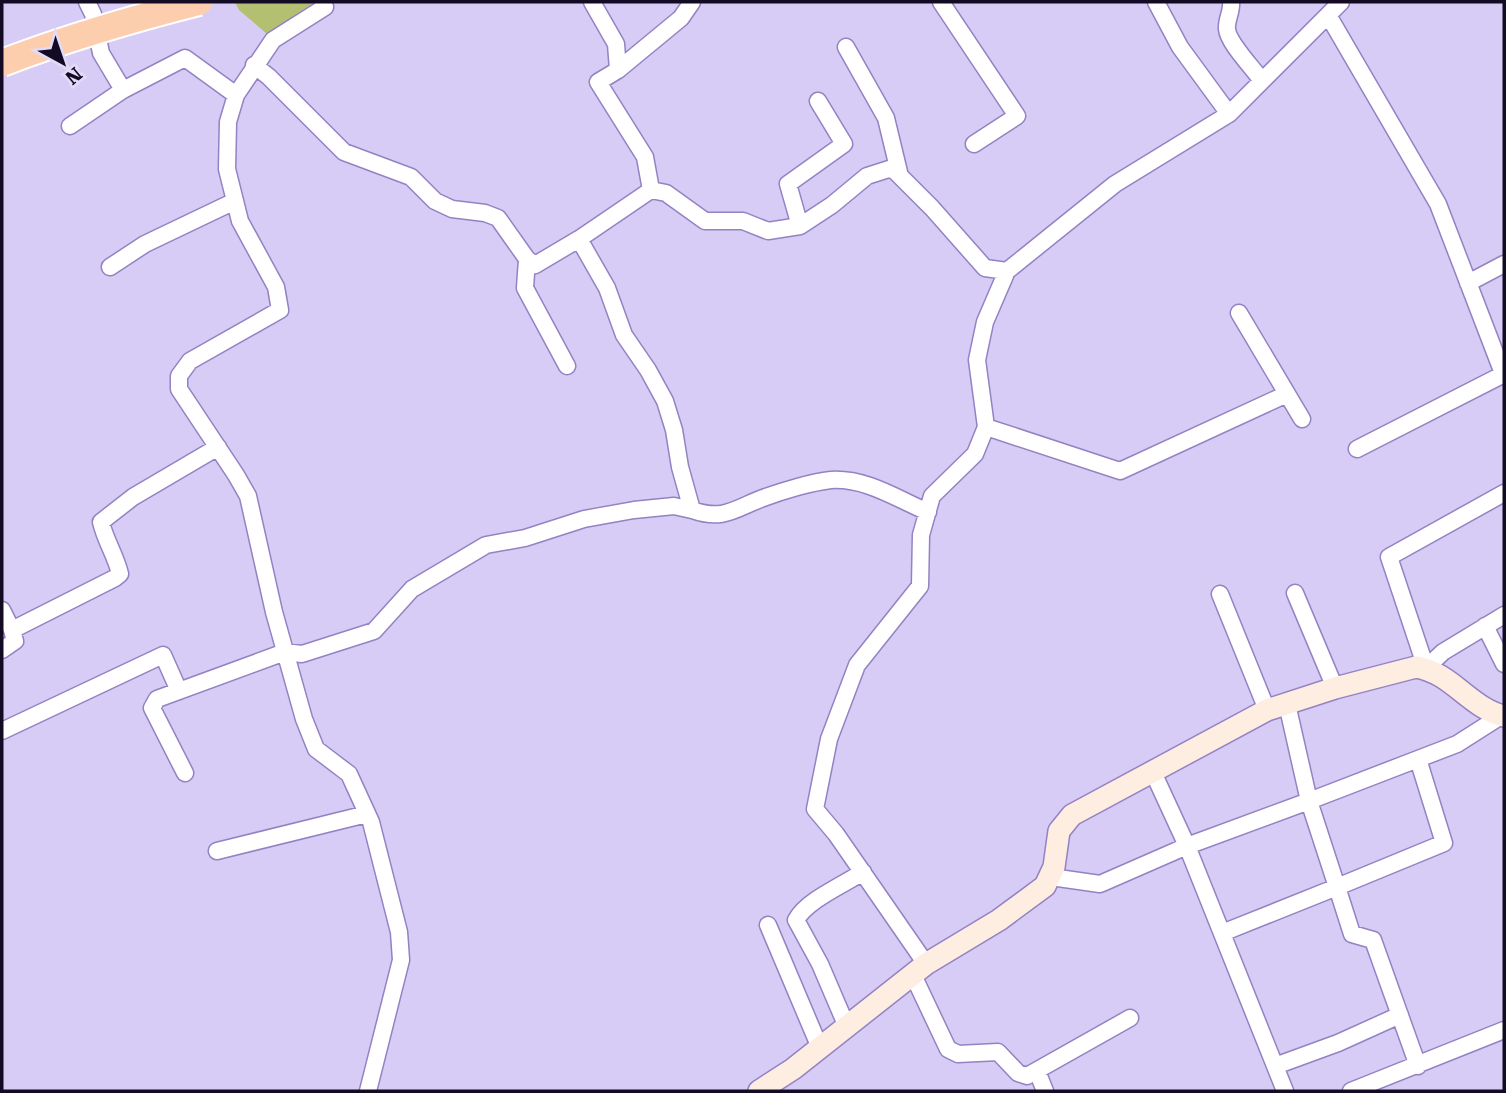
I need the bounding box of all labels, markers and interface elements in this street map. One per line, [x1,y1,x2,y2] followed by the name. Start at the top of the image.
[28,28,98,98] north arrow
[60,62,87,89] text: N

